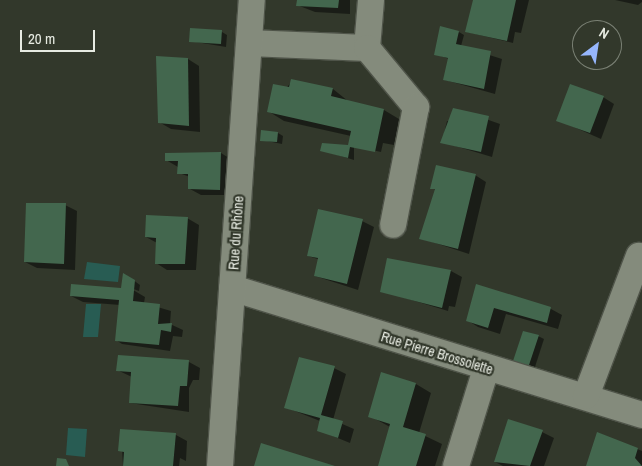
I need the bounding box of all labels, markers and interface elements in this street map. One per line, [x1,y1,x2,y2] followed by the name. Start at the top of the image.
[22,20,98,52] scale bar
[572,20,622,70] north arrow
[596,23,612,43] text: N
[28,28,55,49] text: 20 m
[225,195,247,271] street label: Rue du Rhône
[379,328,495,378] street label: Rue Pierre Brossolette

